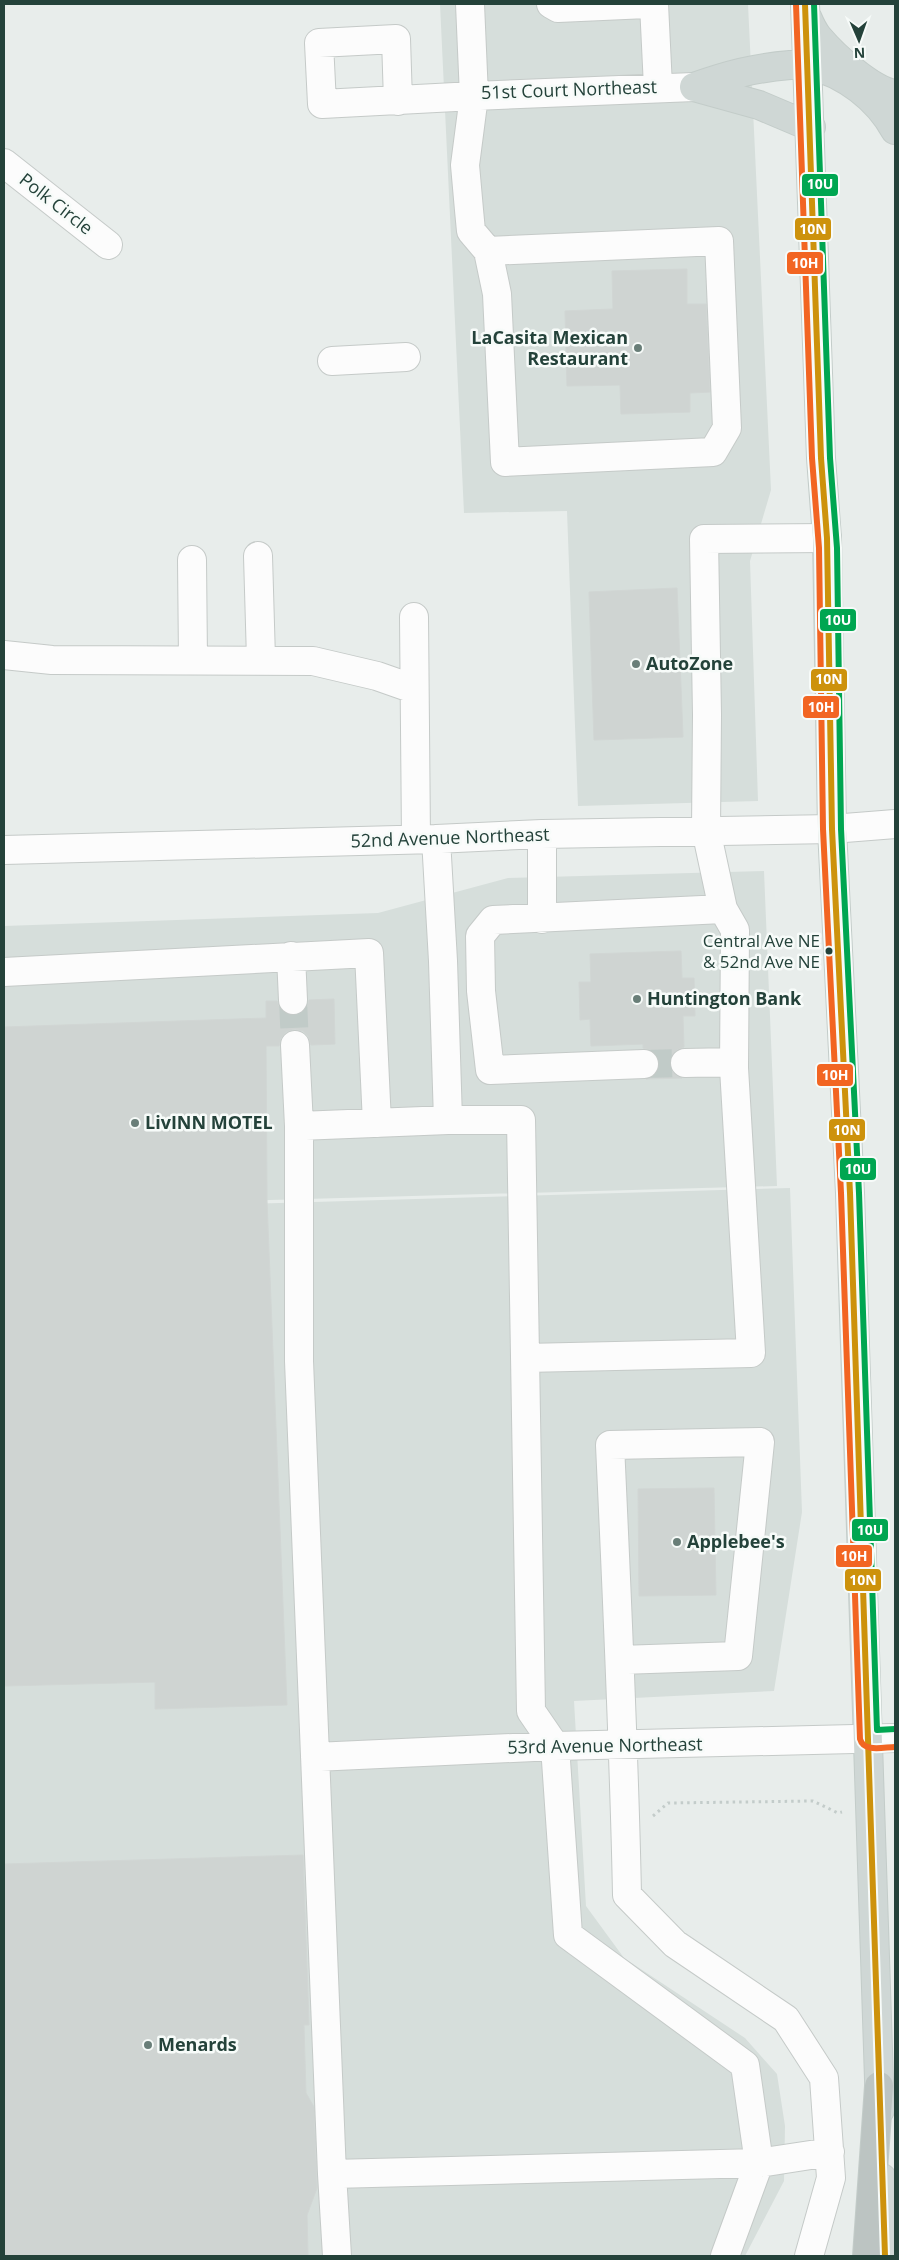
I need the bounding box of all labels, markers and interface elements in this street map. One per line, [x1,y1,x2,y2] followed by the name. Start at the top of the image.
[834,15,884,65] north arrow
[853,44,865,63] text: N
[480,74,657,104] street label: 51st Court Northeast
[15,167,98,239] street label: Polk Circle
[801,173,839,197] line badge: 10U
[807,174,833,193] text: 10U
[794,217,832,241] line badge: 10N
[799,219,827,238] text: 10N
[786,251,824,275] line badge: 10H
[792,253,818,272] text: 10H
[471,325,628,370] place label: LaCasita Mexican Restaurant
[632,342,644,354] marker: LaCasita Mexican Restaurant
[819,608,857,632] line badge: 10U
[825,610,851,629] text: 10U
[646,651,733,675] place label: AutoZone
[630,658,642,670] marker: AutoZone
[810,668,848,692] line badge: 10N
[815,669,843,688] text: 10N
[802,695,840,719] line badge: 10H
[808,697,834,716] text: 10H
[350,822,550,852] street label: 52nd Avenue Northeast
[703,929,820,973] place label: Central Ave NE & 52nd Ave NE
[824,946,834,956] marker: Central Ave NE & 52nd Ave NE
[647,986,802,1010] place label: Huntington Bank
[631,993,643,1005] marker: Huntington Bank
[816,1063,854,1087] line badge: 10H
[822,1065,848,1084] text: 10H
[145,1110,273,1134] place label: LivINN MOTEL
[129,1117,141,1129] marker: LivINN MOTEL
[828,1118,866,1142] line badge: 10N
[833,1120,861,1139] text: 10N
[839,1157,877,1181] line badge: 10U
[845,1159,871,1178] text: 10U
[851,1518,889,1542] line badge: 10U
[857,1520,883,1539] text: 10U
[687,1529,785,1553] place label: Applebee's
[671,1536,683,1548] marker: Applebee's
[835,1544,873,1568] line badge: 10H
[841,1546,867,1565] text: 10H
[844,1568,882,1592] line badge: 10N
[849,1570,877,1589] text: 10N
[507,1731,703,1759] street label: 53rd Avenue Northeast
[158,2032,237,2056] place label: Menards
[142,2039,154,2051] marker: Menards

